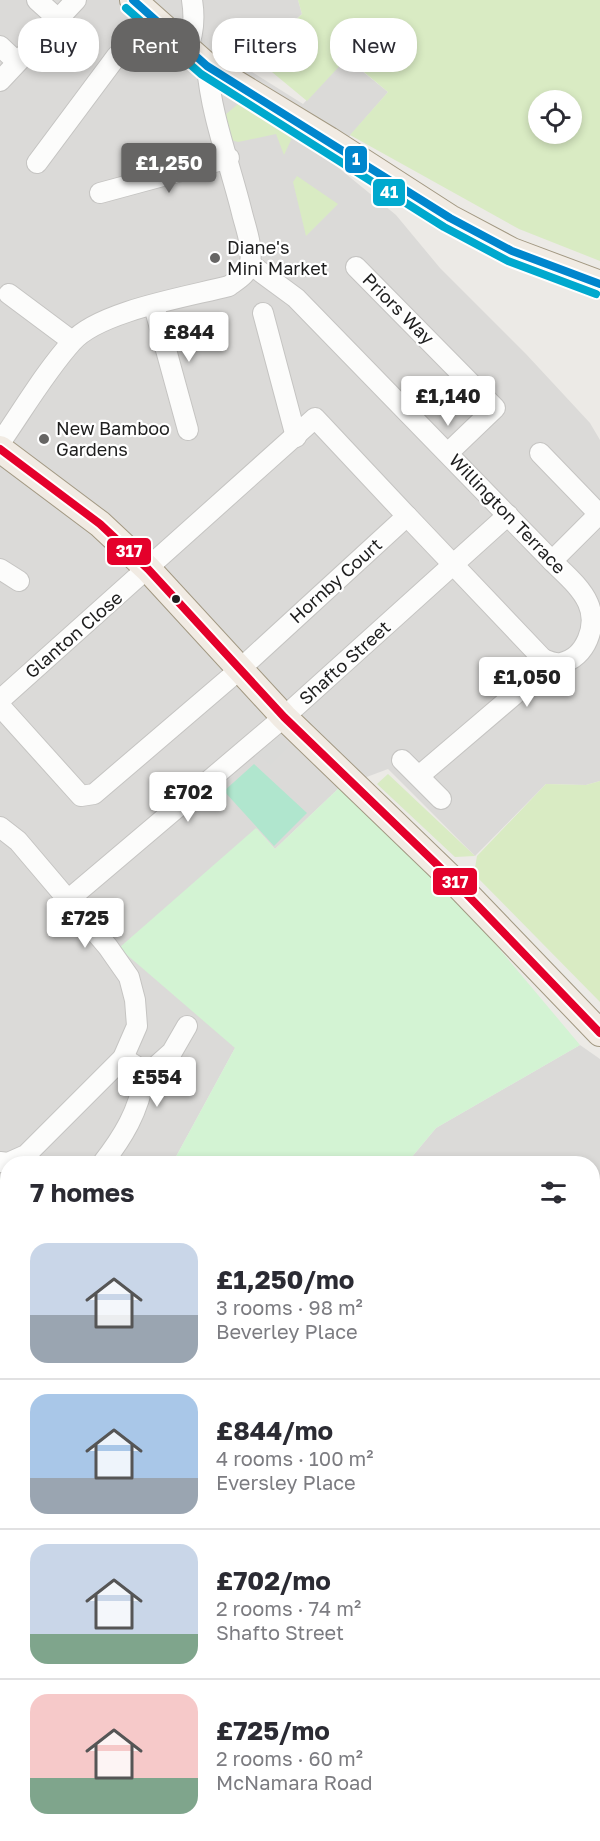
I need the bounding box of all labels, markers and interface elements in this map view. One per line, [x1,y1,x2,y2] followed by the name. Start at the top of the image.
[18,18,99,72] chip: Buy
[111,18,200,72] chip: Rent
[212,18,318,72] chip: Filters
[330,18,417,72] chip: New
[528,90,582,144] map controls
[528,90,582,144] button: locate
[120,143,218,194] pin: £1,250
[344,145,368,174] line badge: 1
[352,149,360,169] text: 1
[135,150,203,174] text: £1,250
[372,178,406,207] line badge: 41
[380,182,398,202] text: 41
[227,236,328,279] place label: Diane's Mini Market
[208,251,222,265] marker: Diane's Mini Market
[358,268,439,349] street label: Priors Way
[153,312,225,363] pin: £844
[164,319,215,343] text: £844
[399,376,497,427] pin: £1,140
[415,383,481,407] text: £1,140
[56,417,170,460] place label: New Bamboo Gardens
[37,432,51,446] marker: New Bamboo Gardens
[445,449,571,578] street label: Willington Terrace
[285,533,386,627] street label: Hornby Court
[106,537,152,566] line badge: 317
[116,541,143,561] text: 317
[20,586,126,682] street label: Glanton Close
[170,593,182,605] unlabelled marker
[294,616,395,709] street label: Shafto Street
[478,657,576,708] pin: £1,050
[493,664,561,688] text: £1,050
[152,772,224,823] pin: £702
[163,779,213,803] text: £702
[432,867,478,896] line badge: 317
[442,872,469,892] text: 317
[49,898,121,949] pin: £725
[61,905,109,929] text: £725
[121,1057,193,1108] pin: £554
[132,1064,182,1088] text: £554
[537,1176,570,1209] icon: filters
[30,1177,135,1208] text: 7 homes
[216,1264,354,1295] text: £1,250/mo
[78,1267,150,1339] icon: home
[216,1295,363,1319] text: 3 rooms · 98 m²
[216,1319,358,1343] text: Beverley Place
[216,1415,333,1446] text: £844/mo
[78,1418,150,1490] icon: home
[216,1446,374,1470] text: 4 rooms · 100 m²
[216,1470,356,1494] text: Eversley Place
[216,1565,331,1596] text: £702/mo
[78,1568,150,1640] icon: home
[216,1596,361,1620] text: 2 rooms · 74 m²
[216,1620,344,1644] text: Shafto Street
[216,1715,330,1746] text: £725/mo
[78,1718,150,1790] icon: home
[216,1746,363,1770] text: 2 rooms · 60 m²
[216,1770,373,1794] text: McNamara Road

